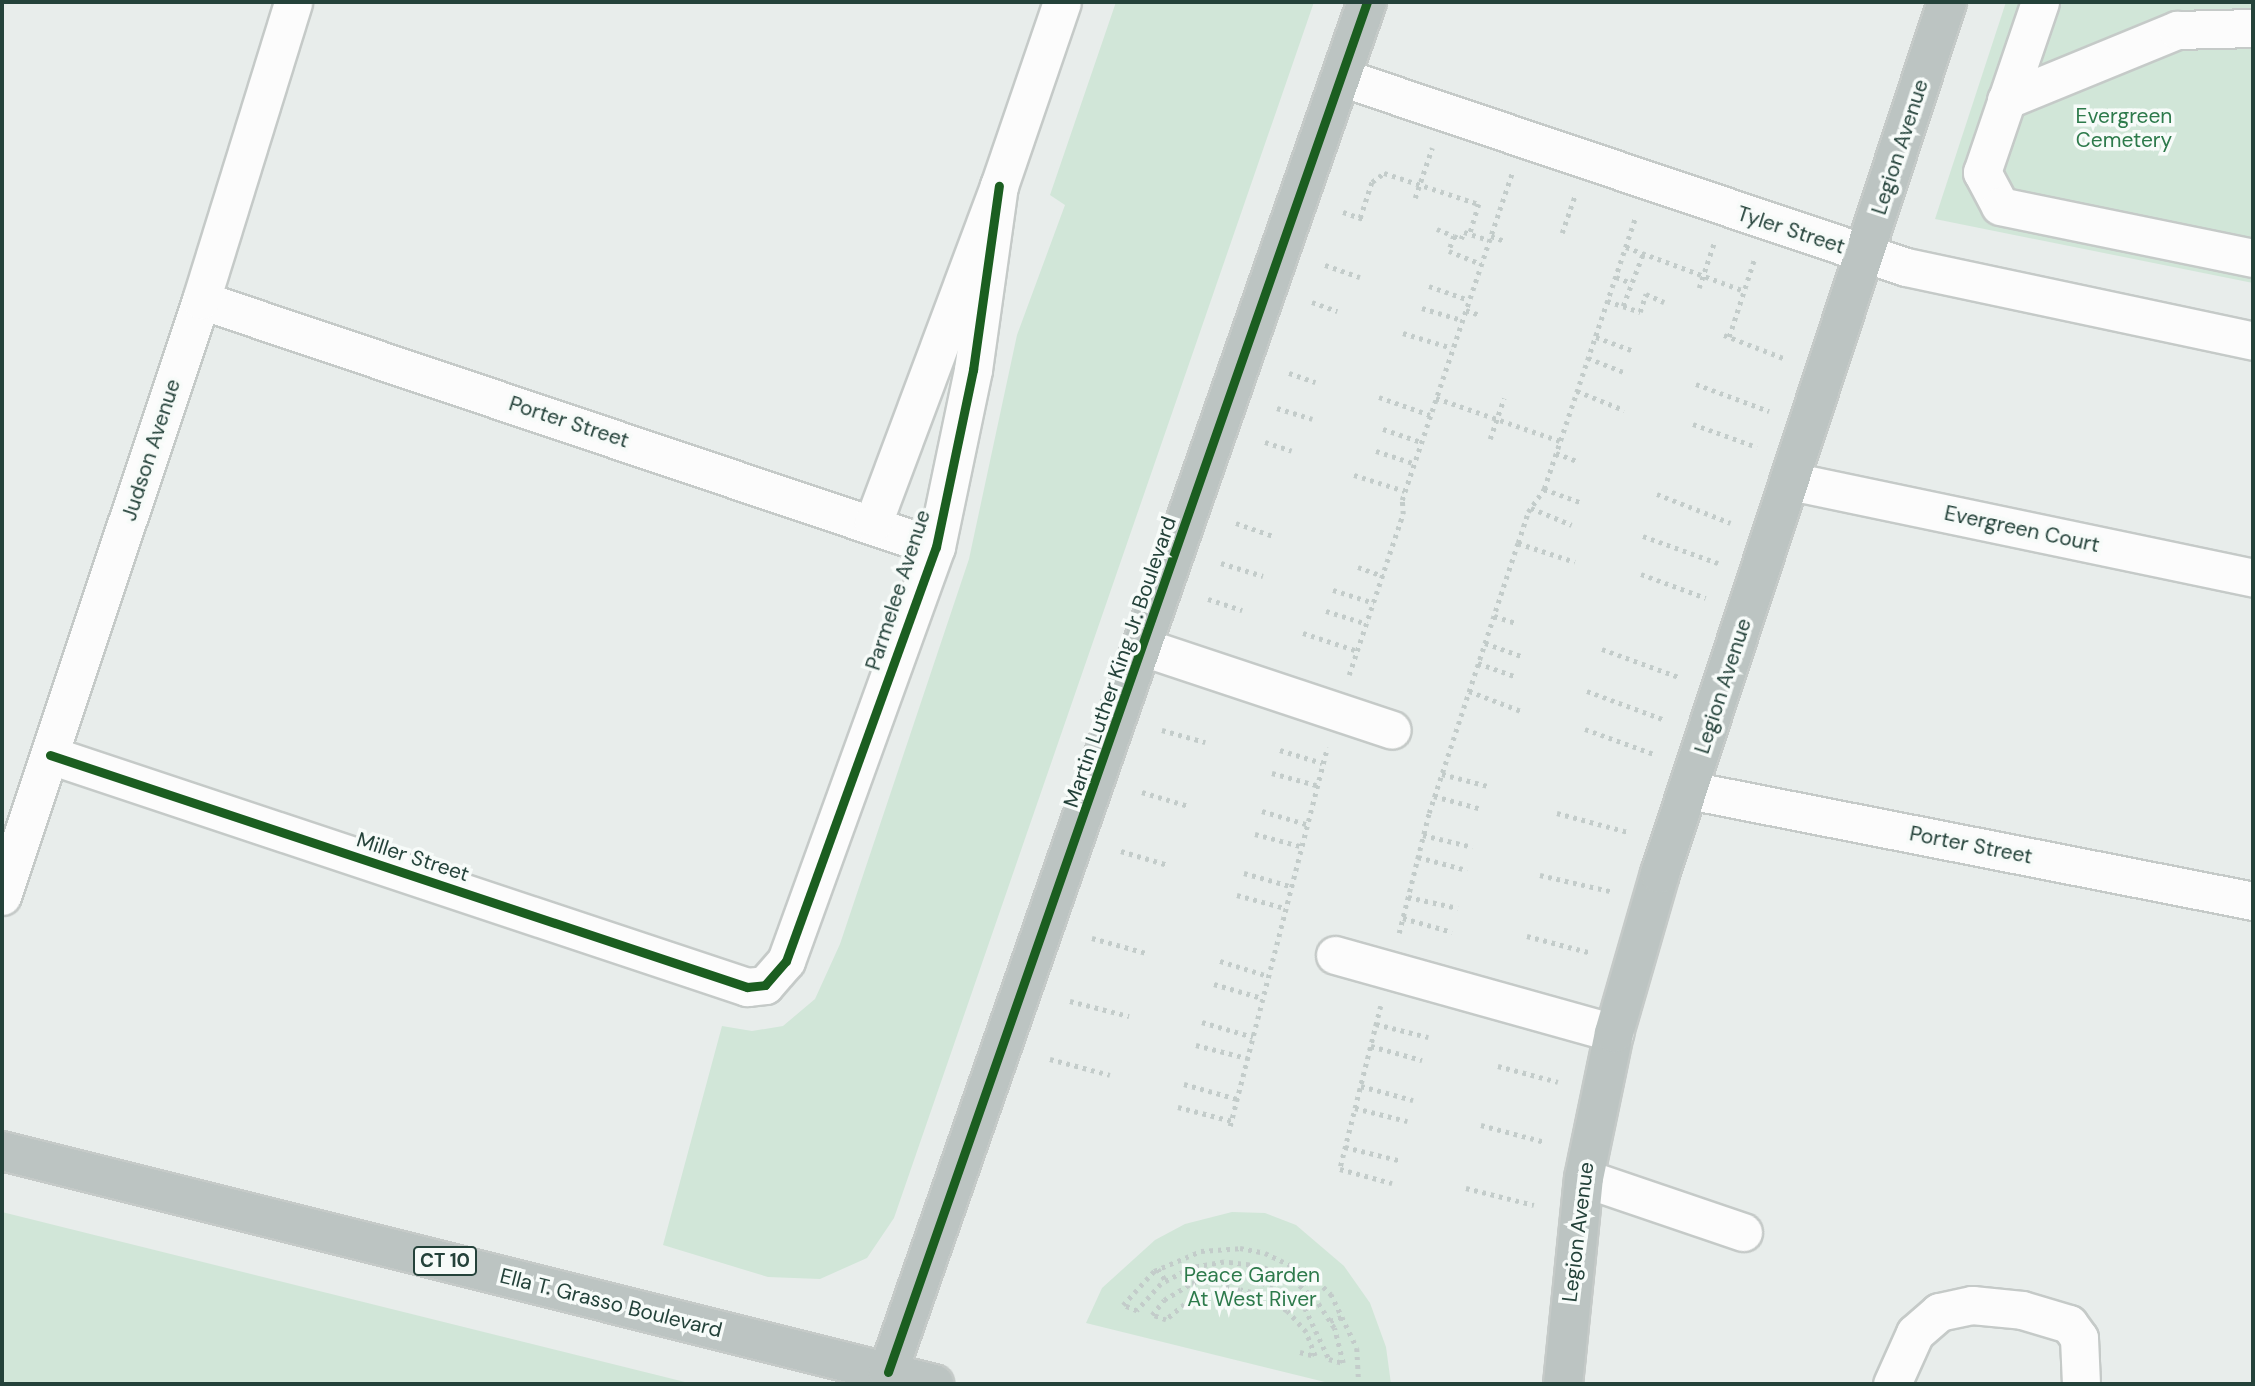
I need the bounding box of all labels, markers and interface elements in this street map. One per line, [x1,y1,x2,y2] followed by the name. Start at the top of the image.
[1866,76,1934,218] street label: Legion Avenue
[2076,103,2172,153] park label: Evergreen Cemetery
[1734,201,1848,259] street label: Tyler Street
[116,376,186,524] street label: Judson Avenue
[506,391,632,453] street label: Porter Street
[1942,500,2102,558] street label: Evergreen Court
[860,507,936,673] street label: Parmelee Avenue
[1058,513,1182,811] street label: Martin Luther King Jr. Boulevard
[1689,615,1757,757] street label: Legion Avenue
[1907,821,2035,869] street label: Porter Street
[354,827,472,887] street label: Miller Street
[1557,1161,1599,1303] street label: Legion Avenue
[412,1246,478,1276] road number: CT 10
[1184,1262,1320,1312] park label: Peace Garden At West River
[497,1263,725,1343] street label: Ella T. Grasso Boulevard

